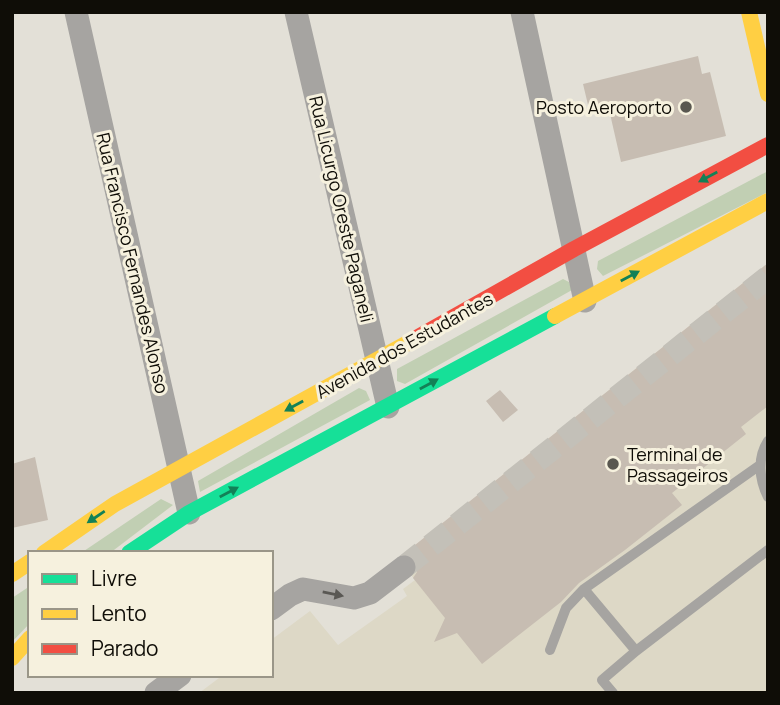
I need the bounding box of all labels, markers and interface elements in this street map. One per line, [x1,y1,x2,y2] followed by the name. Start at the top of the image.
[304,93,380,325] street label: Rua Licurgo Oreste Paganeli
[536,95,672,119] place label: Posto Aeroporto
[678,99,694,115] marker: Posto Aeroporto
[91,130,175,396] street label: Rua Francisco Fernandes Alonso
[698,171,717,183] one-way arrow
[620,270,639,282] one-way arrow
[311,286,497,404] street label: Avenida dos Estudantes
[420,378,439,390] one-way arrow
[285,400,304,412] one-way arrow
[627,442,728,487] place label: Terminal de Passageiros
[605,456,621,472] marker: Terminal de Passageiros
[219,486,239,498] one-way arrow
[87,510,105,524] one-way arrow
[28,551,273,677] legend
[91,564,137,592] text: Livre
[322,589,344,600] one-way arrow
[91,599,147,627] text: Lento
[91,634,159,662] text: Parado

